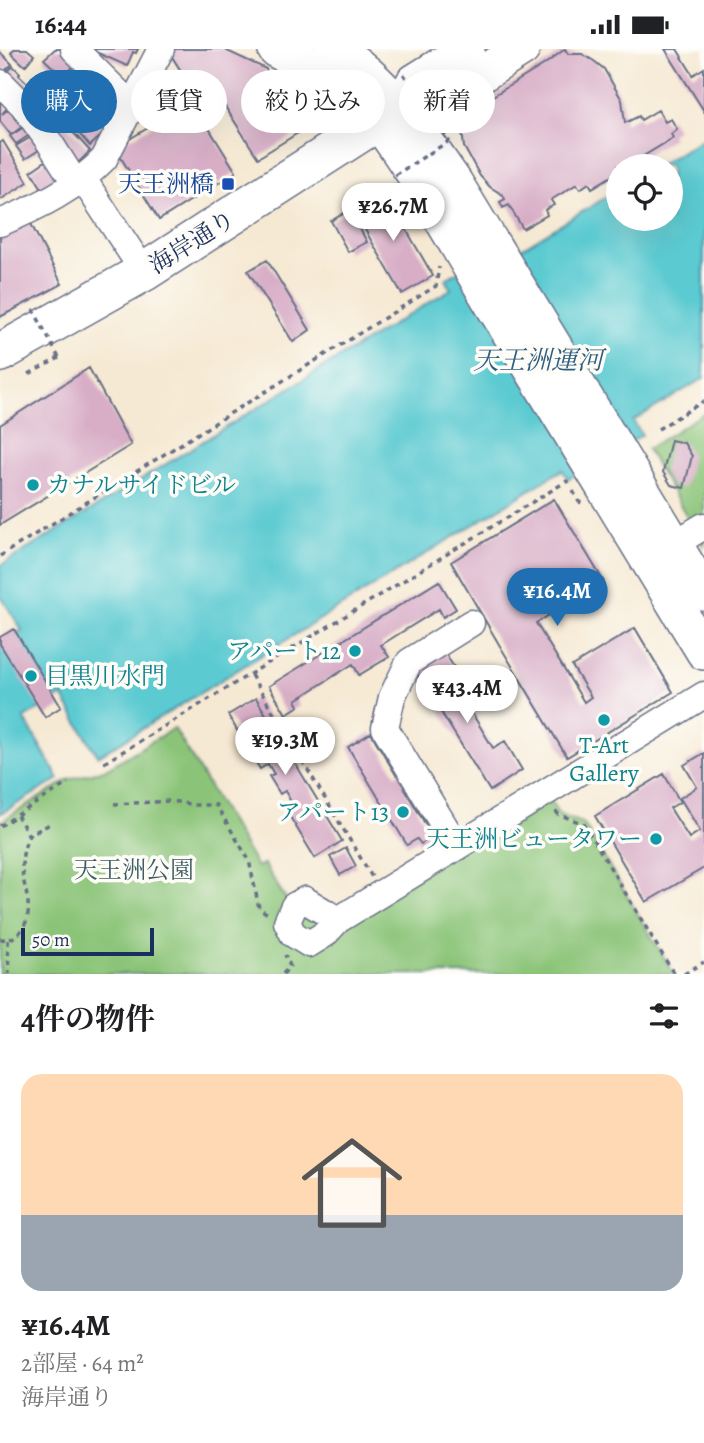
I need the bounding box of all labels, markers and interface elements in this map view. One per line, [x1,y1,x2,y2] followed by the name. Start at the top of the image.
[35,7,87,42] text: 16:44
[21,70,117,133] chip: 購入
[131,70,227,133] chip: 賃貸
[241,70,385,133] chip: 絞り込み
[399,70,495,133] chip: 新着
[606,154,683,231] map controls
[606,154,683,231] button: locate
[118,168,214,200] place label: 天王洲橋
[220,176,236,192] marker: 天王洲橋
[336,183,450,243] pin: ¥26.7M
[358,190,428,221] text: ¥26.7M
[143,203,241,281] street label: 海岸通り
[473,343,607,378] water label: 天王洲運河
[47,469,236,501] place label: カナルサイドビル
[25,477,41,493] marker: カナルサイドビル
[500,569,614,628] pin: ¥16.4M
[523,575,591,606] text: ¥16.4M
[227,635,341,667] place label: アパート12
[347,643,363,659] marker: アパート12
[45,660,165,692] place label: 目黒川水門
[410,665,524,725] pin: ¥43.4M
[23,668,39,684] marker: 目黒川水門
[432,672,502,703] text: ¥43.4M
[596,712,612,728] marker: T-Art Gallery
[228,717,342,777] pin: ¥19.3M
[251,724,319,755] text: ¥19.3M
[569,729,639,789] place label: T-Art Gallery
[277,796,389,828] place label: アパート13
[395,804,411,820] marker: アパート13
[426,823,642,855] place label: 天王洲ビュータワー
[648,831,664,847] marker: 天王洲ビュータワー
[74,854,194,886] park label: 天王洲公園
[21,925,154,957] scale bar
[32,927,70,953] text: 50 m
[645,997,683,1035] icon: filters
[21,999,155,1039] text: 4件の物件
[289,1120,415,1246] icon: home
[21,1305,111,1345] text: ¥16.4M
[21,1348,144,1379] text: 2部屋 · 64 m²
[21,1382,113,1413] text: 海岸通り

